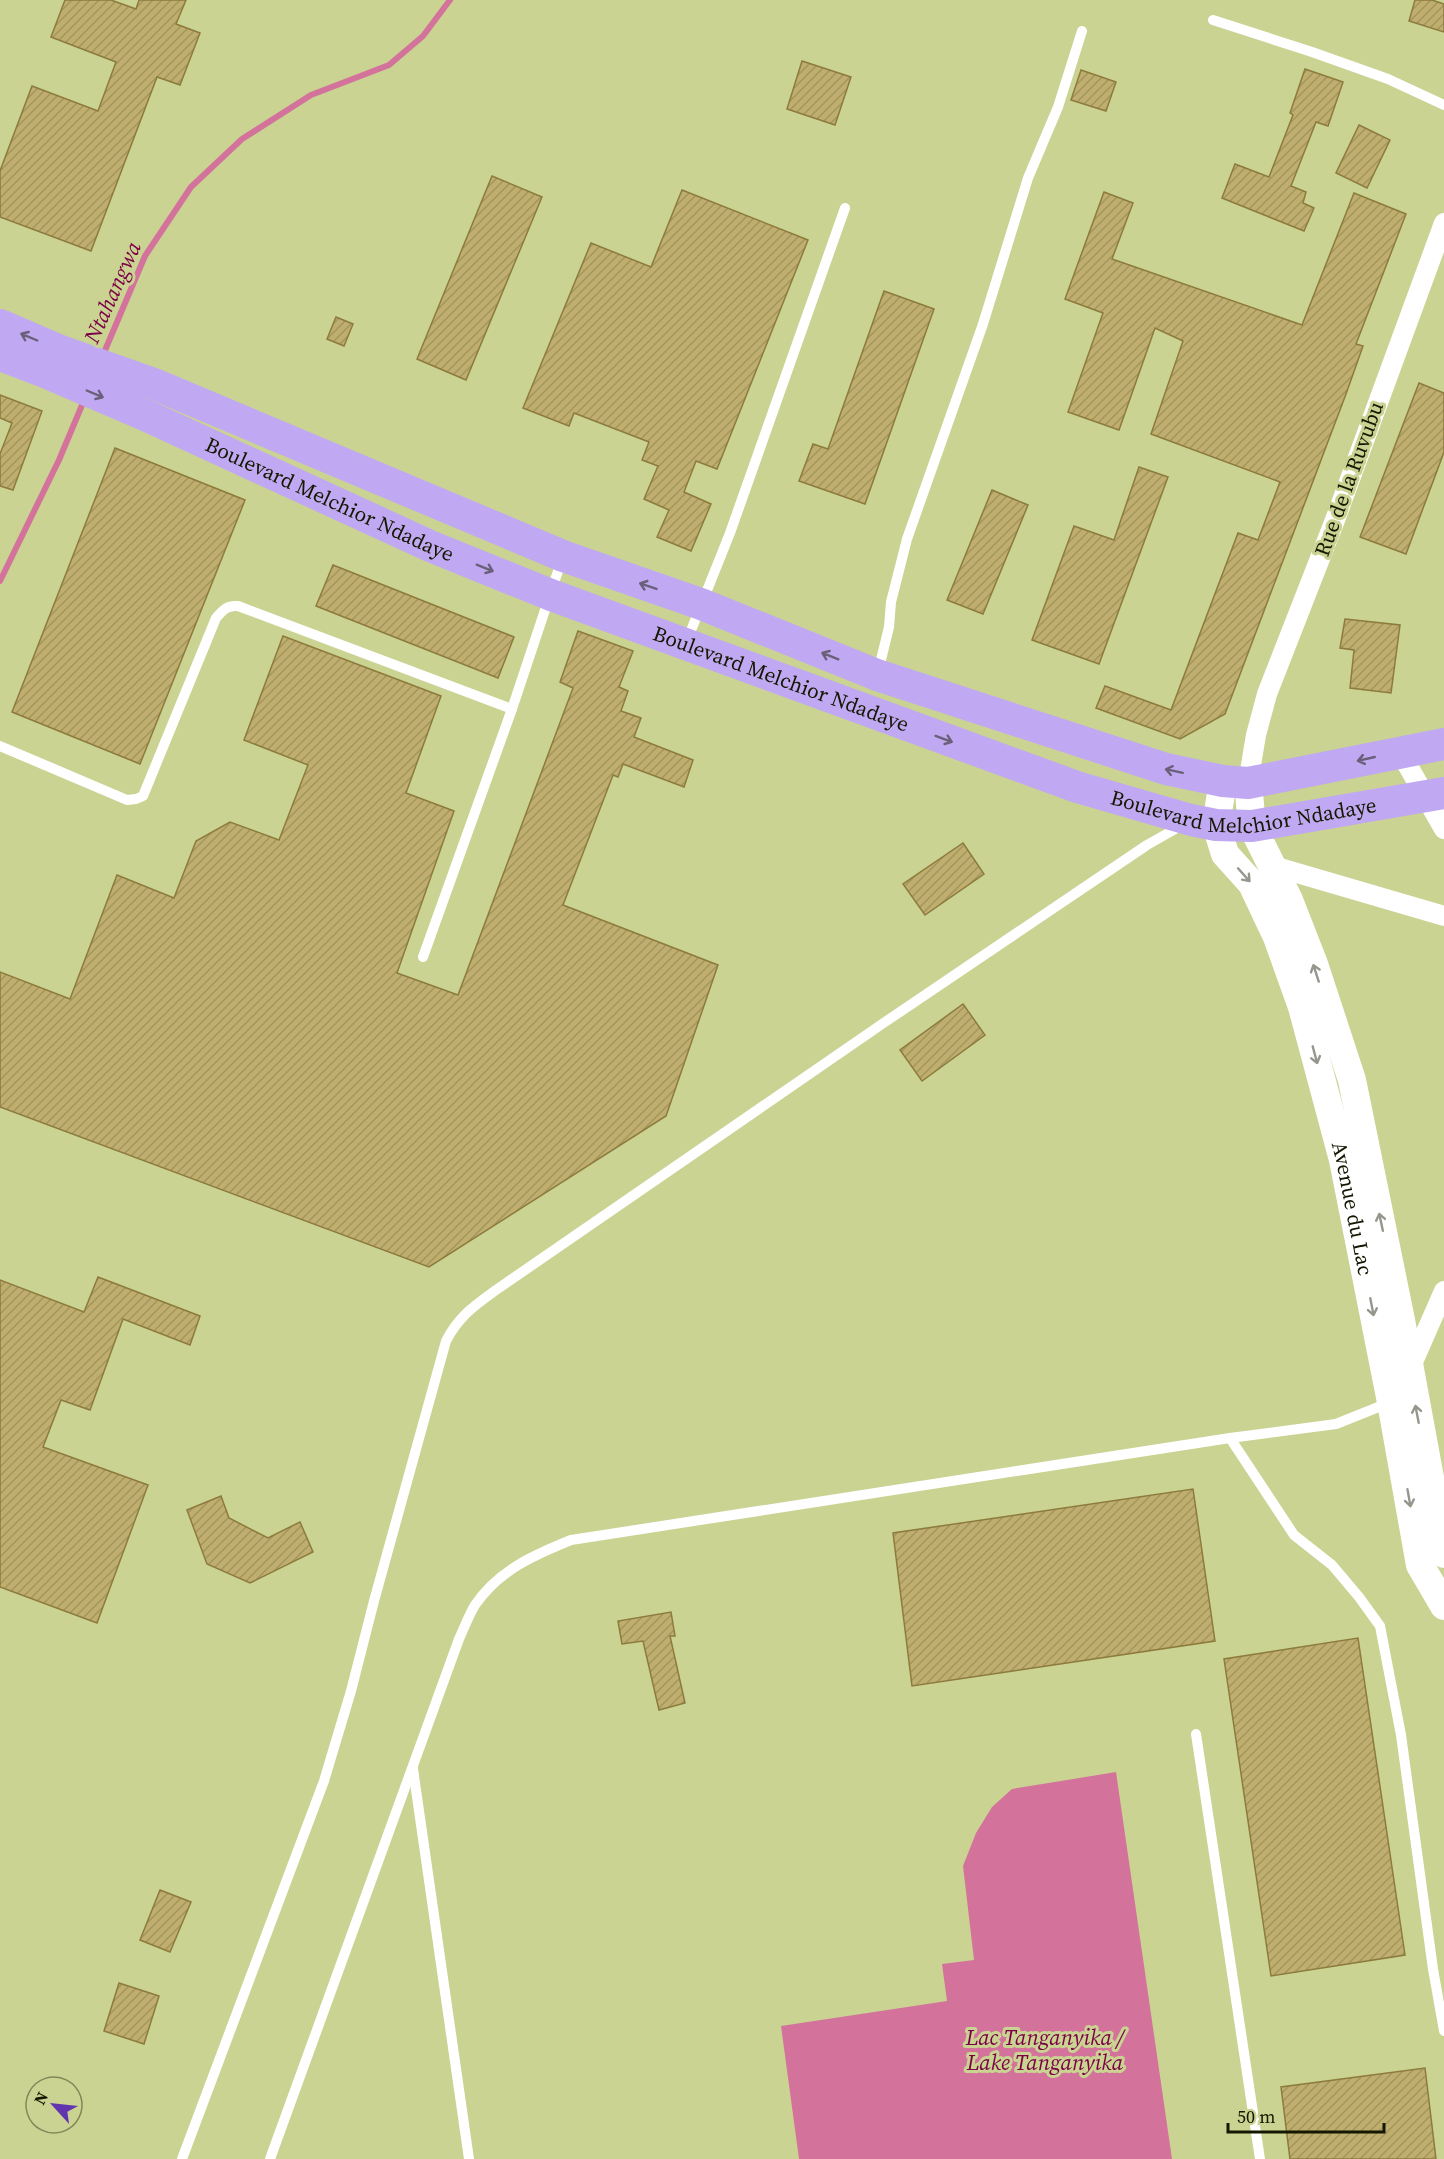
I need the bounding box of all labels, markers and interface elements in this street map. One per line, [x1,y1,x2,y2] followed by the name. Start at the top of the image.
[76,236,148,349] water label: Ntahangwa
[20,331,38,342] one-way arrow
[85,388,103,400] one-way arrow
[1307,398,1390,560] street label: Rue de la Ruvubu
[201,430,458,568] street label: Boulevard Melchior Ndadaye
[476,563,494,574] one-way arrow
[640,579,658,590] one-way arrow
[649,619,913,738] street label: Boulevard Melchior Ndadaye
[822,650,840,661] one-way arrow
[934,734,952,745] one-way arrow
[1357,754,1376,766] one-way arrow
[1165,765,1185,776] one-way arrow
[1107,783,1378,840] street label: Boulevard Melchior Ndadaye
[1237,867,1251,882] one-way arrow
[1310,964,1321,983] one-way arrow
[1310,1046,1322,1065] one-way arrow
[1325,1138,1381,1278] street label: Avenue du Lac
[1375,1213,1386,1233] one-way arrow
[1367,1297,1378,1316] one-way arrow
[1411,1404,1422,1424] one-way arrow
[1404,1488,1415,1508] one-way arrow
[965,2022,1126,2077] water label: Lac Tanganyika / Lake Tanganyika
[24,2075,84,2135] north arrow
[28,2088,53,2108] text: N
[1228,2096,1384,2134] scale bar
[1237,2104,1275,2129] text: 50 m

